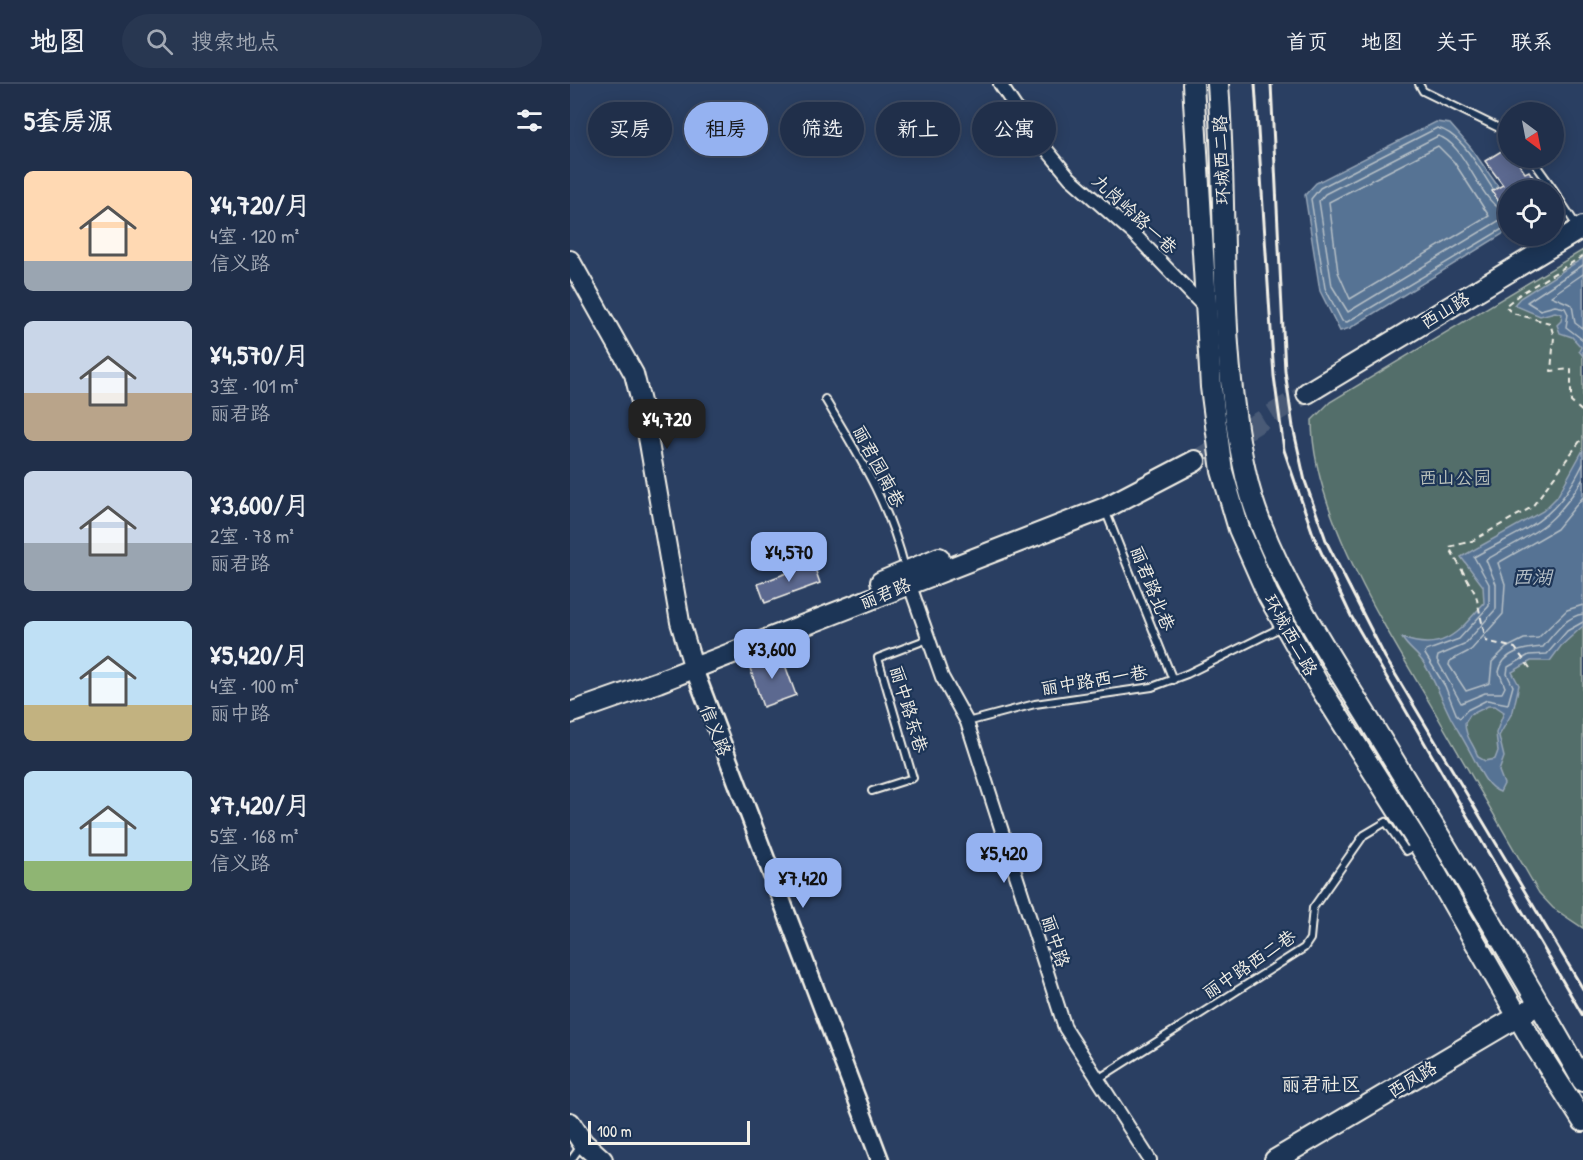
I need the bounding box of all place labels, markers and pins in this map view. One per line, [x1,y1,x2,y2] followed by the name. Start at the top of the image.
[618,399,716,450] pin: ¥4,720
[740,532,838,583] pin: ¥4,570
[723,629,821,680] pin: ¥3,600
[955,833,1053,884] pin: ¥5,420
[754,858,852,909] pin: ¥7,420

